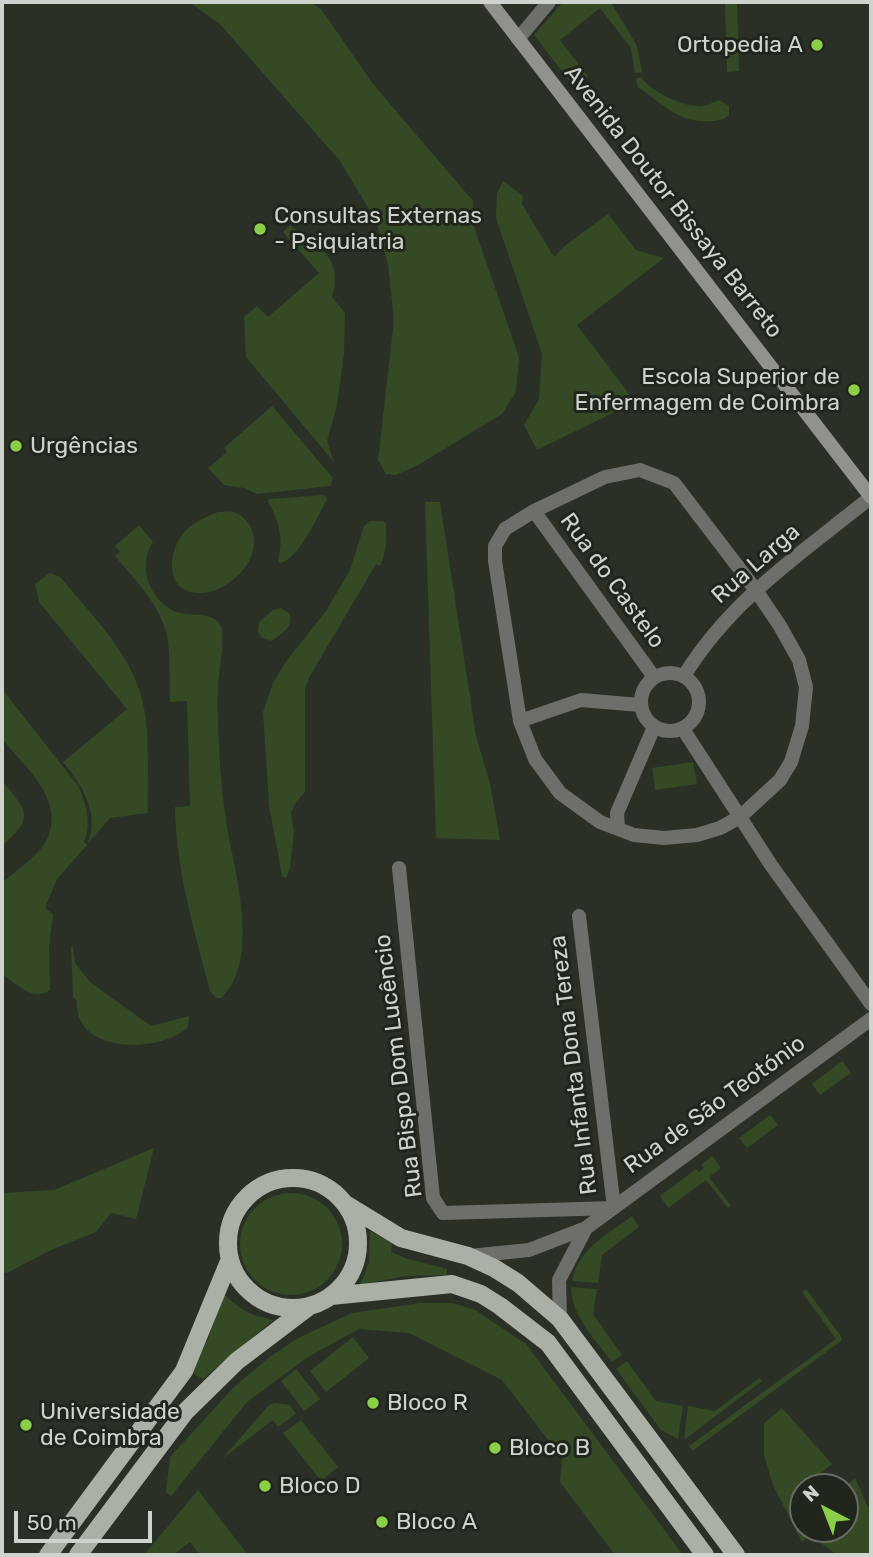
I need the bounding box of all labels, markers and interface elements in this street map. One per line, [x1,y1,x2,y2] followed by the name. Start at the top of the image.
[677,31,803,59] place label: Ortopedia A
[809,37,825,53] marker: Ortopedia A
[558,60,788,344] street label: Avenida Doutor Bissaya Barreto
[274,202,482,256] place label: Consultas Externas - Psiquiatria
[252,221,268,237] marker: Consultas Externas - Psiquiatria
[575,363,840,417] place label: Escola Superior de Enfermagem de Coimbra
[846,382,862,398] marker: Escola Superior de Enfermagem de Coimbra
[30,432,138,460] place label: Urgências
[8,438,24,454] marker: Urgências
[554,508,670,654] street label: Rua do Castelo
[706,518,806,610] street label: Rua Larga
[369,933,429,1199] street label: Rua Bispo Dom Lucêncio
[544,934,604,1196] street label: Rua Infanta Dona Tereza
[619,1030,811,1180] street label: Rua de São Teotónio
[387,1389,468,1417] place label: Bloco R
[365,1395,381,1411] marker: Bloco R
[40,1398,180,1452] place label: Universidade de Coimbra
[18,1417,34,1433] marker: Universidade de Coimbra
[509,1434,590,1462] place label: Bloco B
[487,1440,503,1456] marker: Bloco B
[279,1472,361,1500] place label: Bloco D
[789,1473,859,1543] north arrow
[257,1478,273,1494] marker: Bloco D
[798,1480,824,1507] text: N
[18,1498,156,1542] scale bar
[396,1508,477,1536] place label: Bloco A
[27,1510,77,1535] text: 50 m
[374,1514,390,1530] marker: Bloco A

